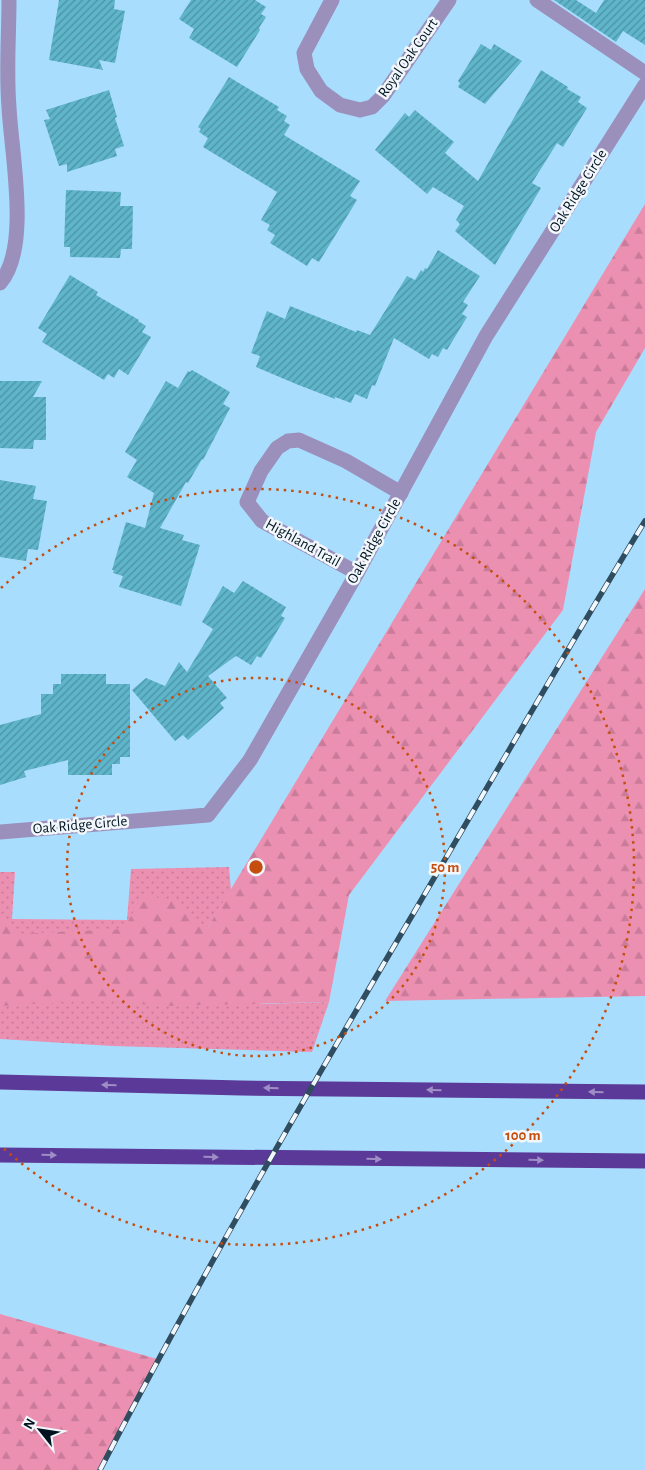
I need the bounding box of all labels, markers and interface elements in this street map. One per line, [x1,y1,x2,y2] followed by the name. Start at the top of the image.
[375,16,441,100] street label: Royal Oak Court
[547,147,610,235] street label: Oak Ridge Circle
[344,496,404,586] street label: Oak Ridge Circle
[263,516,343,570] street label: Highland Trail
[32,813,128,837] street label: Oak Ridge Circle
[247,858,265,876] centre of rings
[431,860,459,875] text: 50 m
[101,1081,117,1089] one-way arrow
[263,1084,279,1092] one-way arrow
[426,1086,442,1094] one-way arrow
[588,1088,604,1096] one-way arrow
[505,1128,541,1143] text: 100 m
[41,1151,57,1159] one-way arrow
[203,1153,219,1161] one-way arrow
[366,1155,382,1163] one-way arrow
[528,1156,544,1164] one-way arrow
[15,1405,65,1455] north arrow
[21,1416,38,1432] text: N

